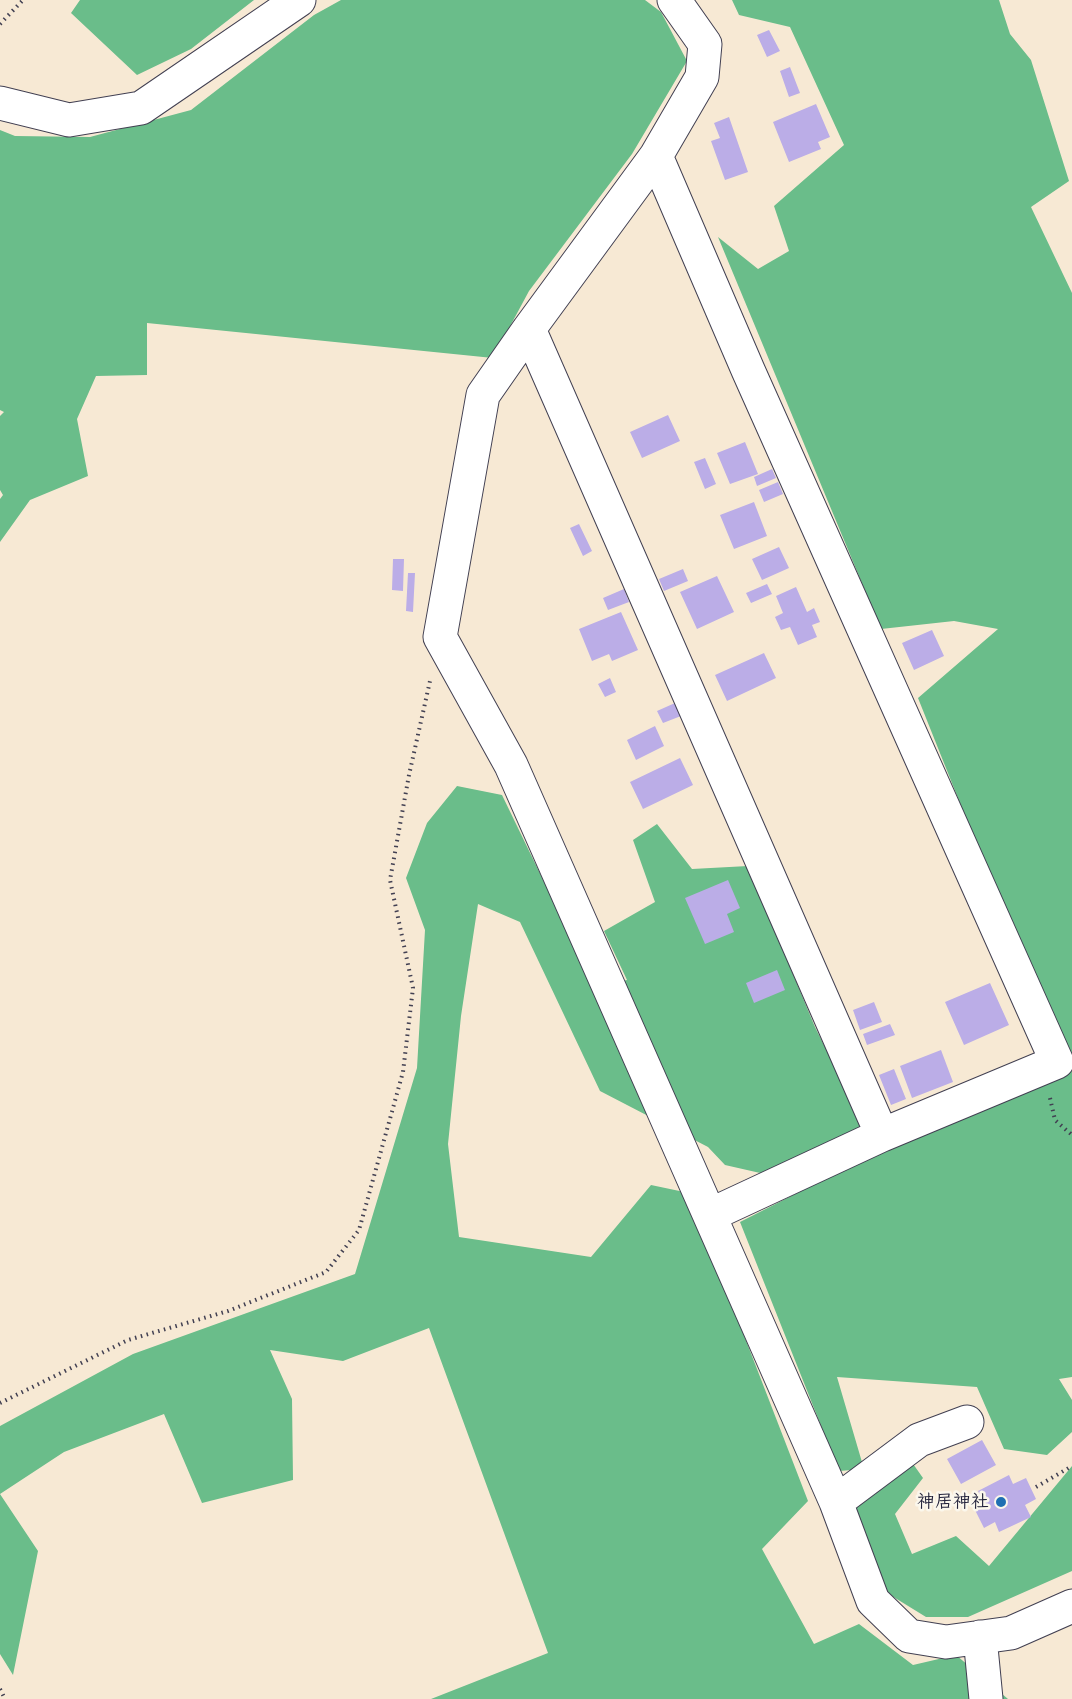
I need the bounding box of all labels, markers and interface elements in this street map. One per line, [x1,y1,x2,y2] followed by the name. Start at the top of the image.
[917,1491,989,1513] place label: 神居神社
[994,1495,1008,1509] marker: 神居神社

